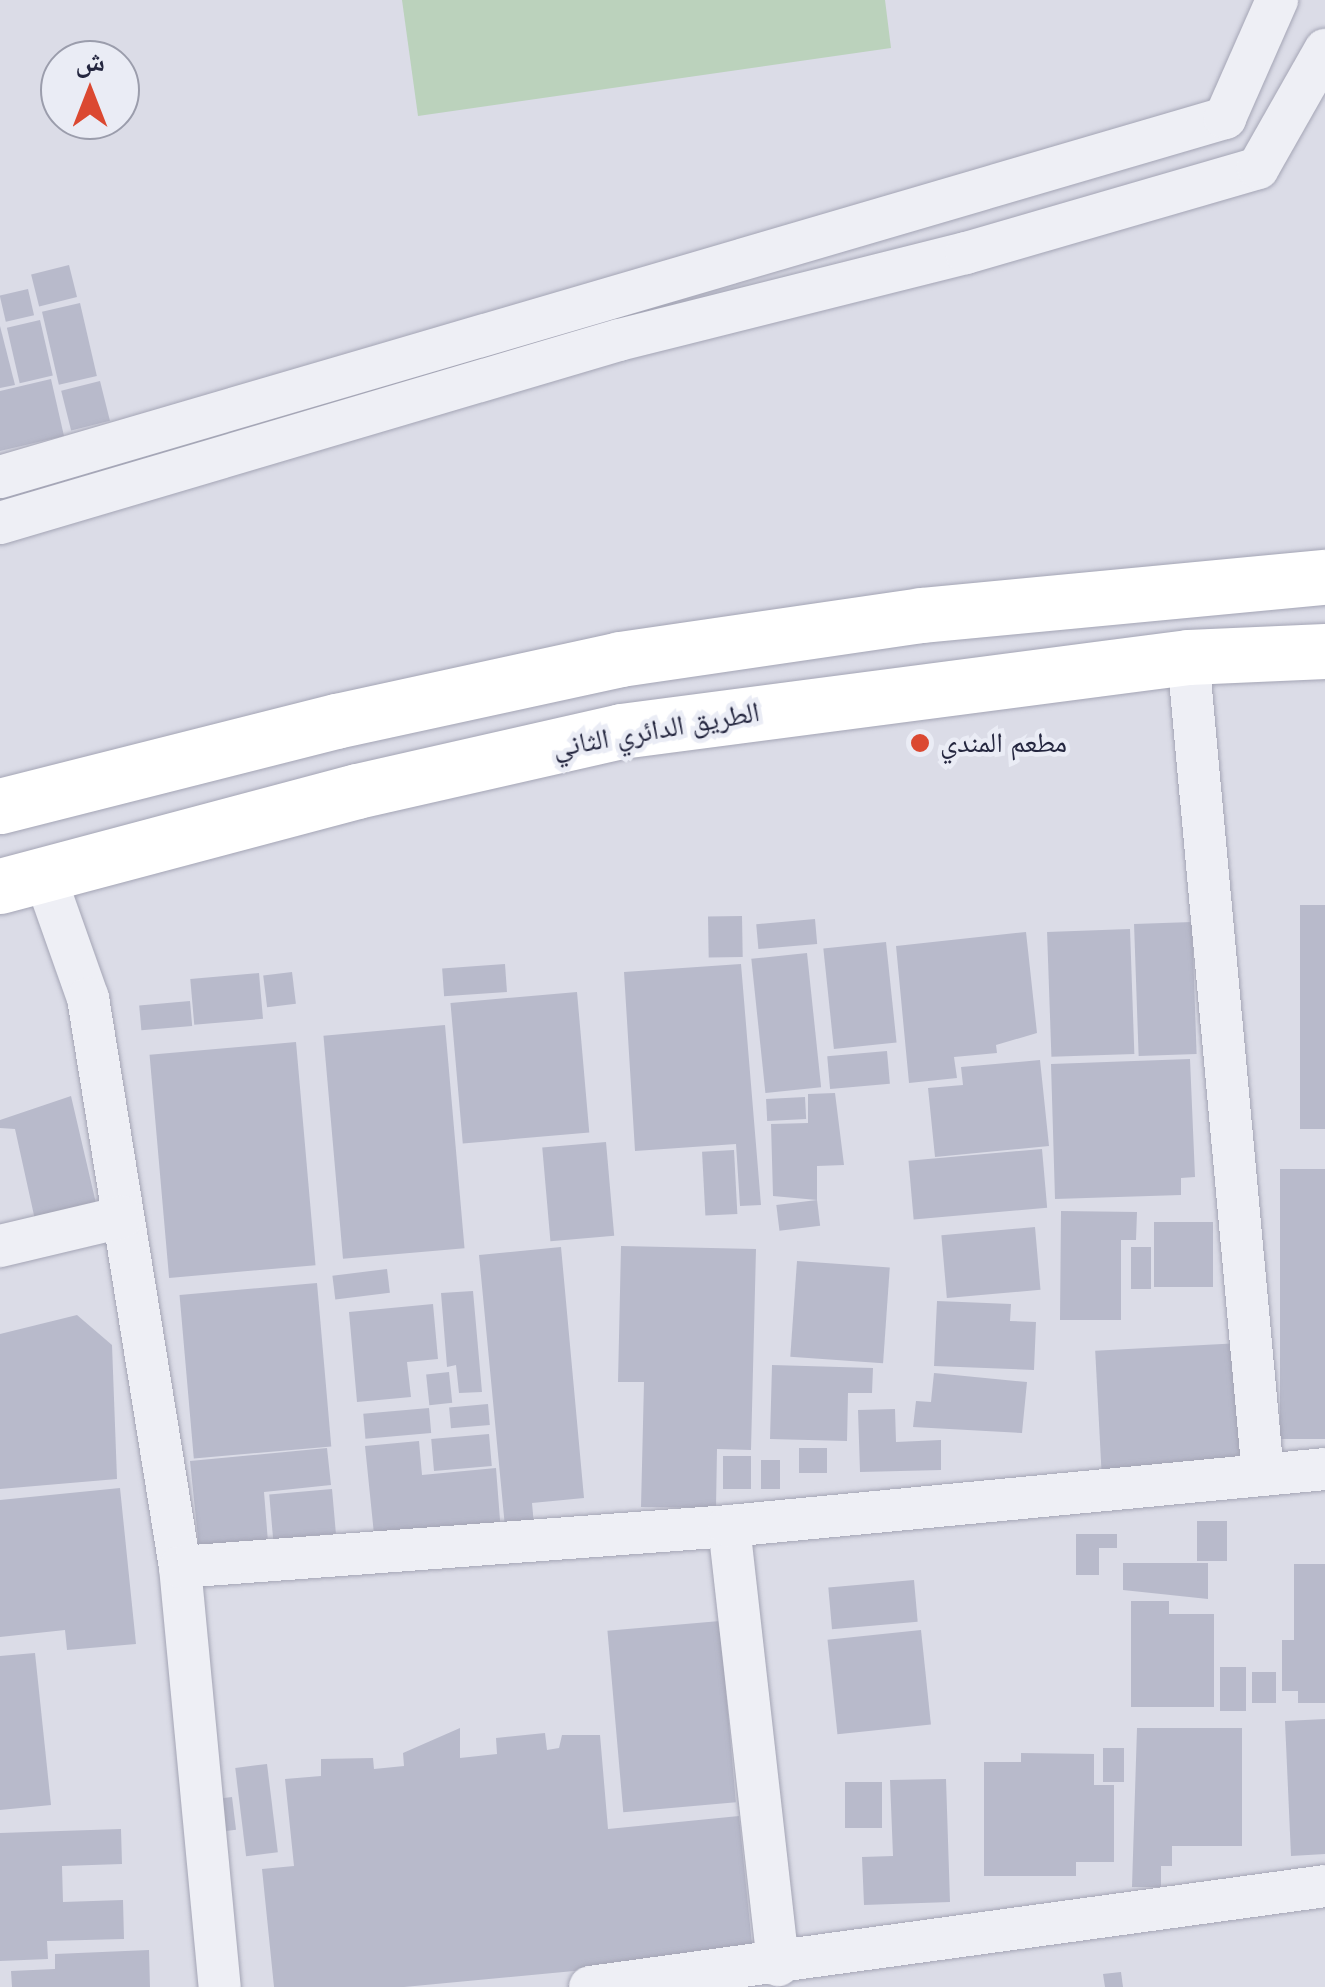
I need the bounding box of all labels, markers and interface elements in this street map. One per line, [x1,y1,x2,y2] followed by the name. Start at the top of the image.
[40,40,140,140] north arrow
[75,43,105,80] text: ش
[550,695,762,765] street label: الطريق الدائري الثاني
[940,726,1067,760] place label: مطعم المندي
[909,732,931,754] marker: مطعم المندي

